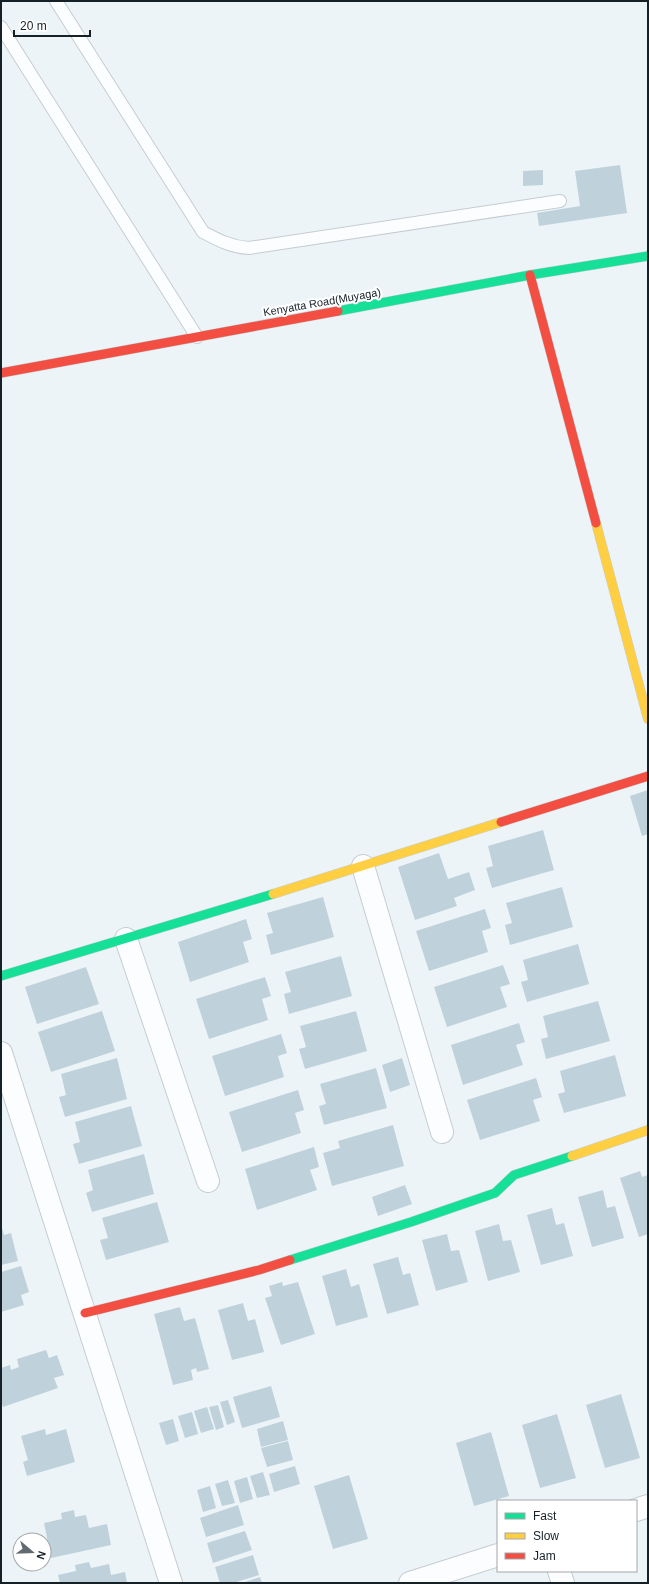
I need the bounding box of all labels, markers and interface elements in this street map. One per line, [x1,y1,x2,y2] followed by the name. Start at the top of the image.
[14,12,90,38] scale bar
[20,19,47,33] text: 20 m
[262,286,382,318] street label: Kenyatta Road(Muyaga)
[497,1500,637,1572] legend
[533,1509,557,1523] text: Fast
[533,1529,559,1543] text: Slow
[12,1532,52,1572] north arrow
[533,1549,556,1563] text: Jam
[34,1550,48,1561] text: N

